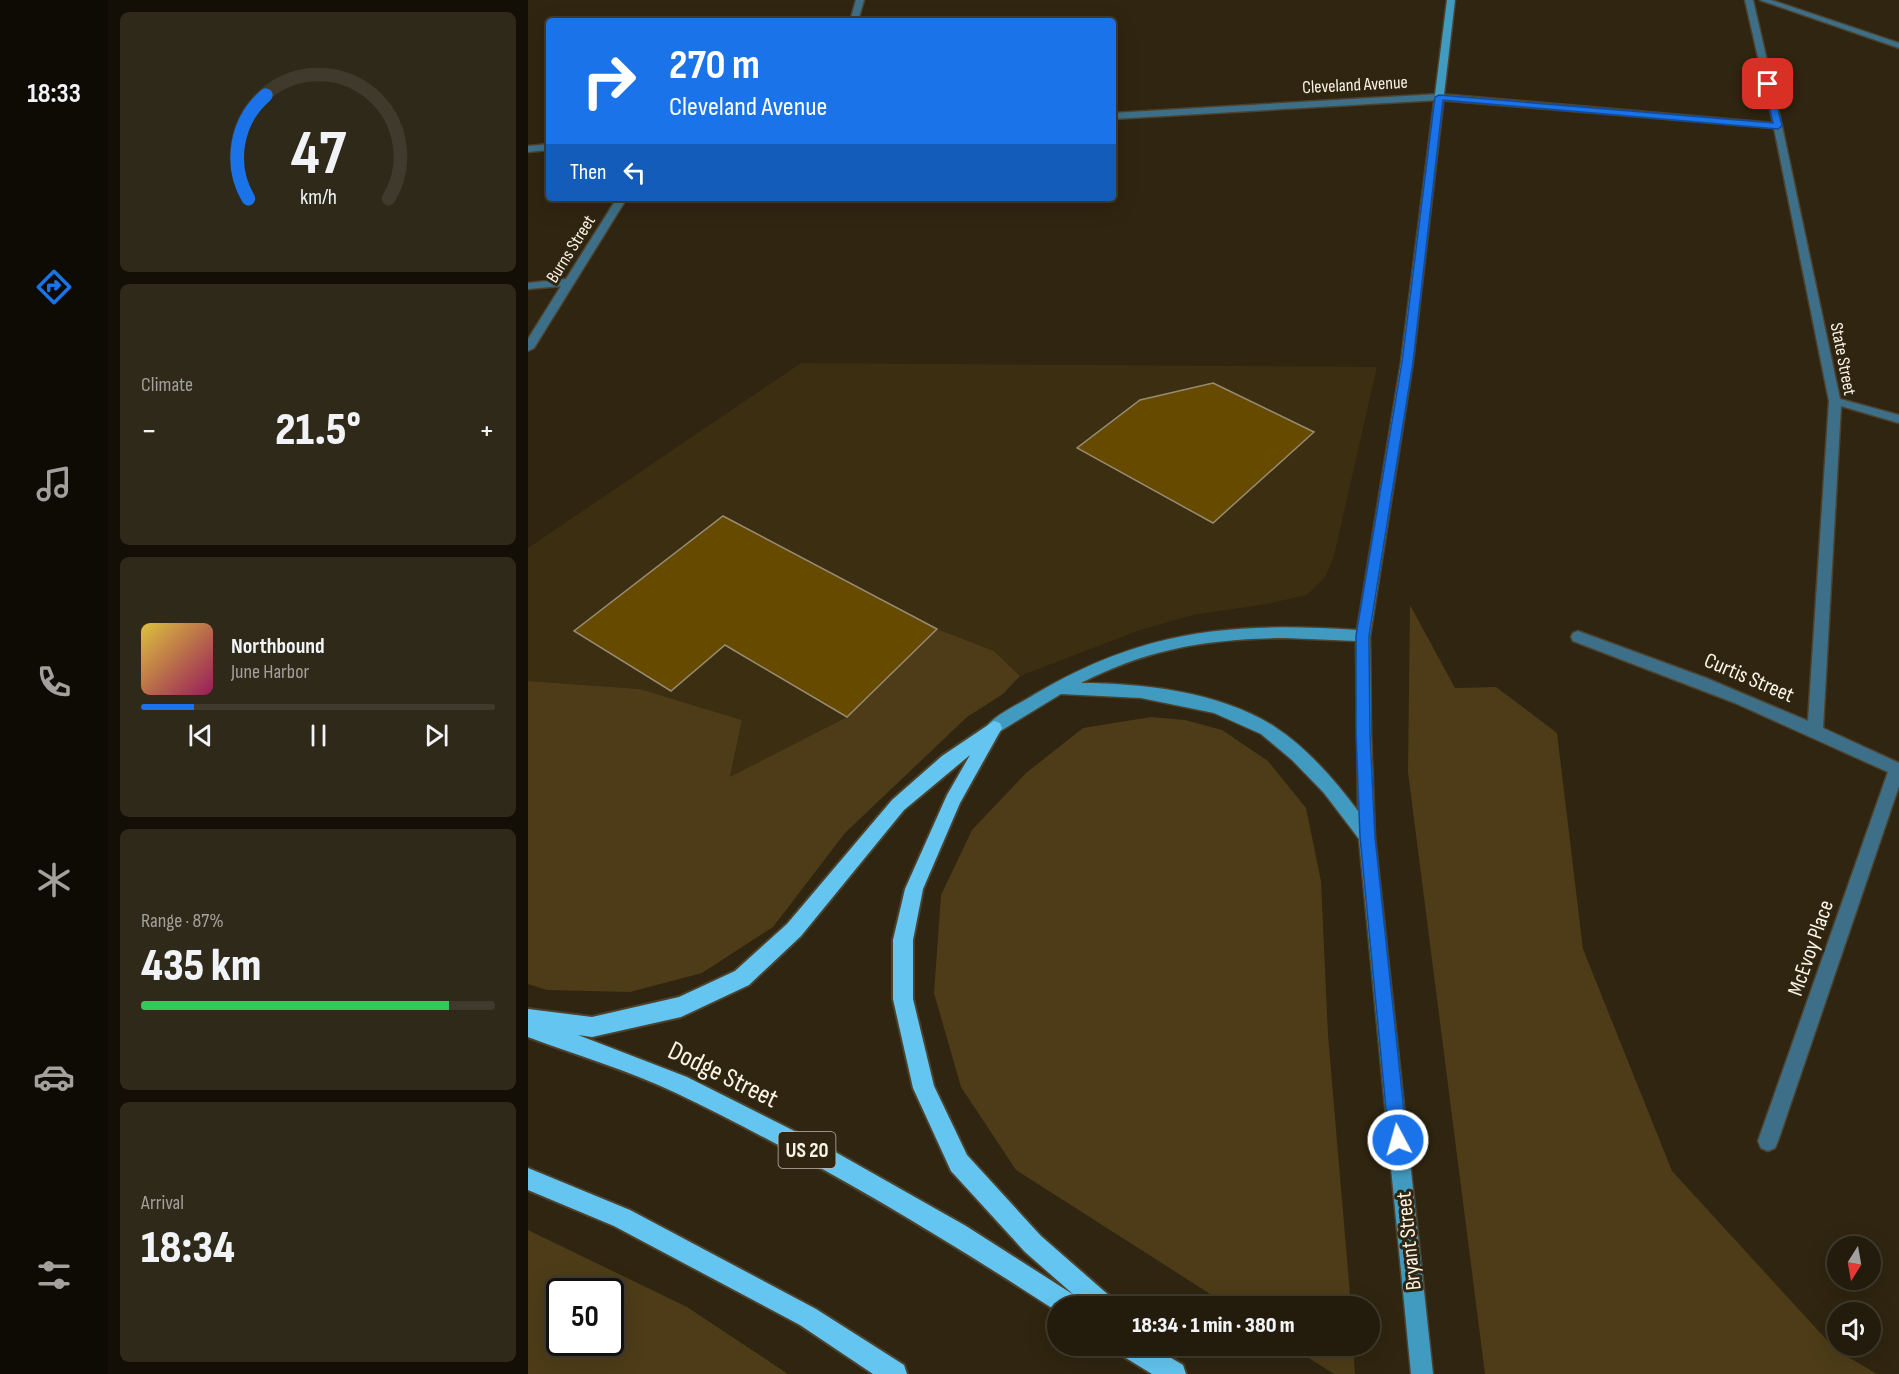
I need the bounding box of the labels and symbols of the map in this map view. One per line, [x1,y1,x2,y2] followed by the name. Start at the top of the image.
[1742,58,1793,109] pin
[1302,72,1408,98] street label: Cleveland Avenue
[542,211,600,287] street label: Burns Street
[1826,321,1860,398] street label: State Street
[1700,647,1798,709] street label: Curtis Street
[1782,897,1840,999] street label: McEvoy Place
[663,1035,783,1115] street label: Dodge Street
[1366,1108,1430,1172] position arrow
[778,1132,836,1168] road number: US 20
[1390,1190,1428,1292] street label: Bryant Street
[1827,1236,1881,1290] north arrow
[546,1278,624,1356] speed limit sign: 50

